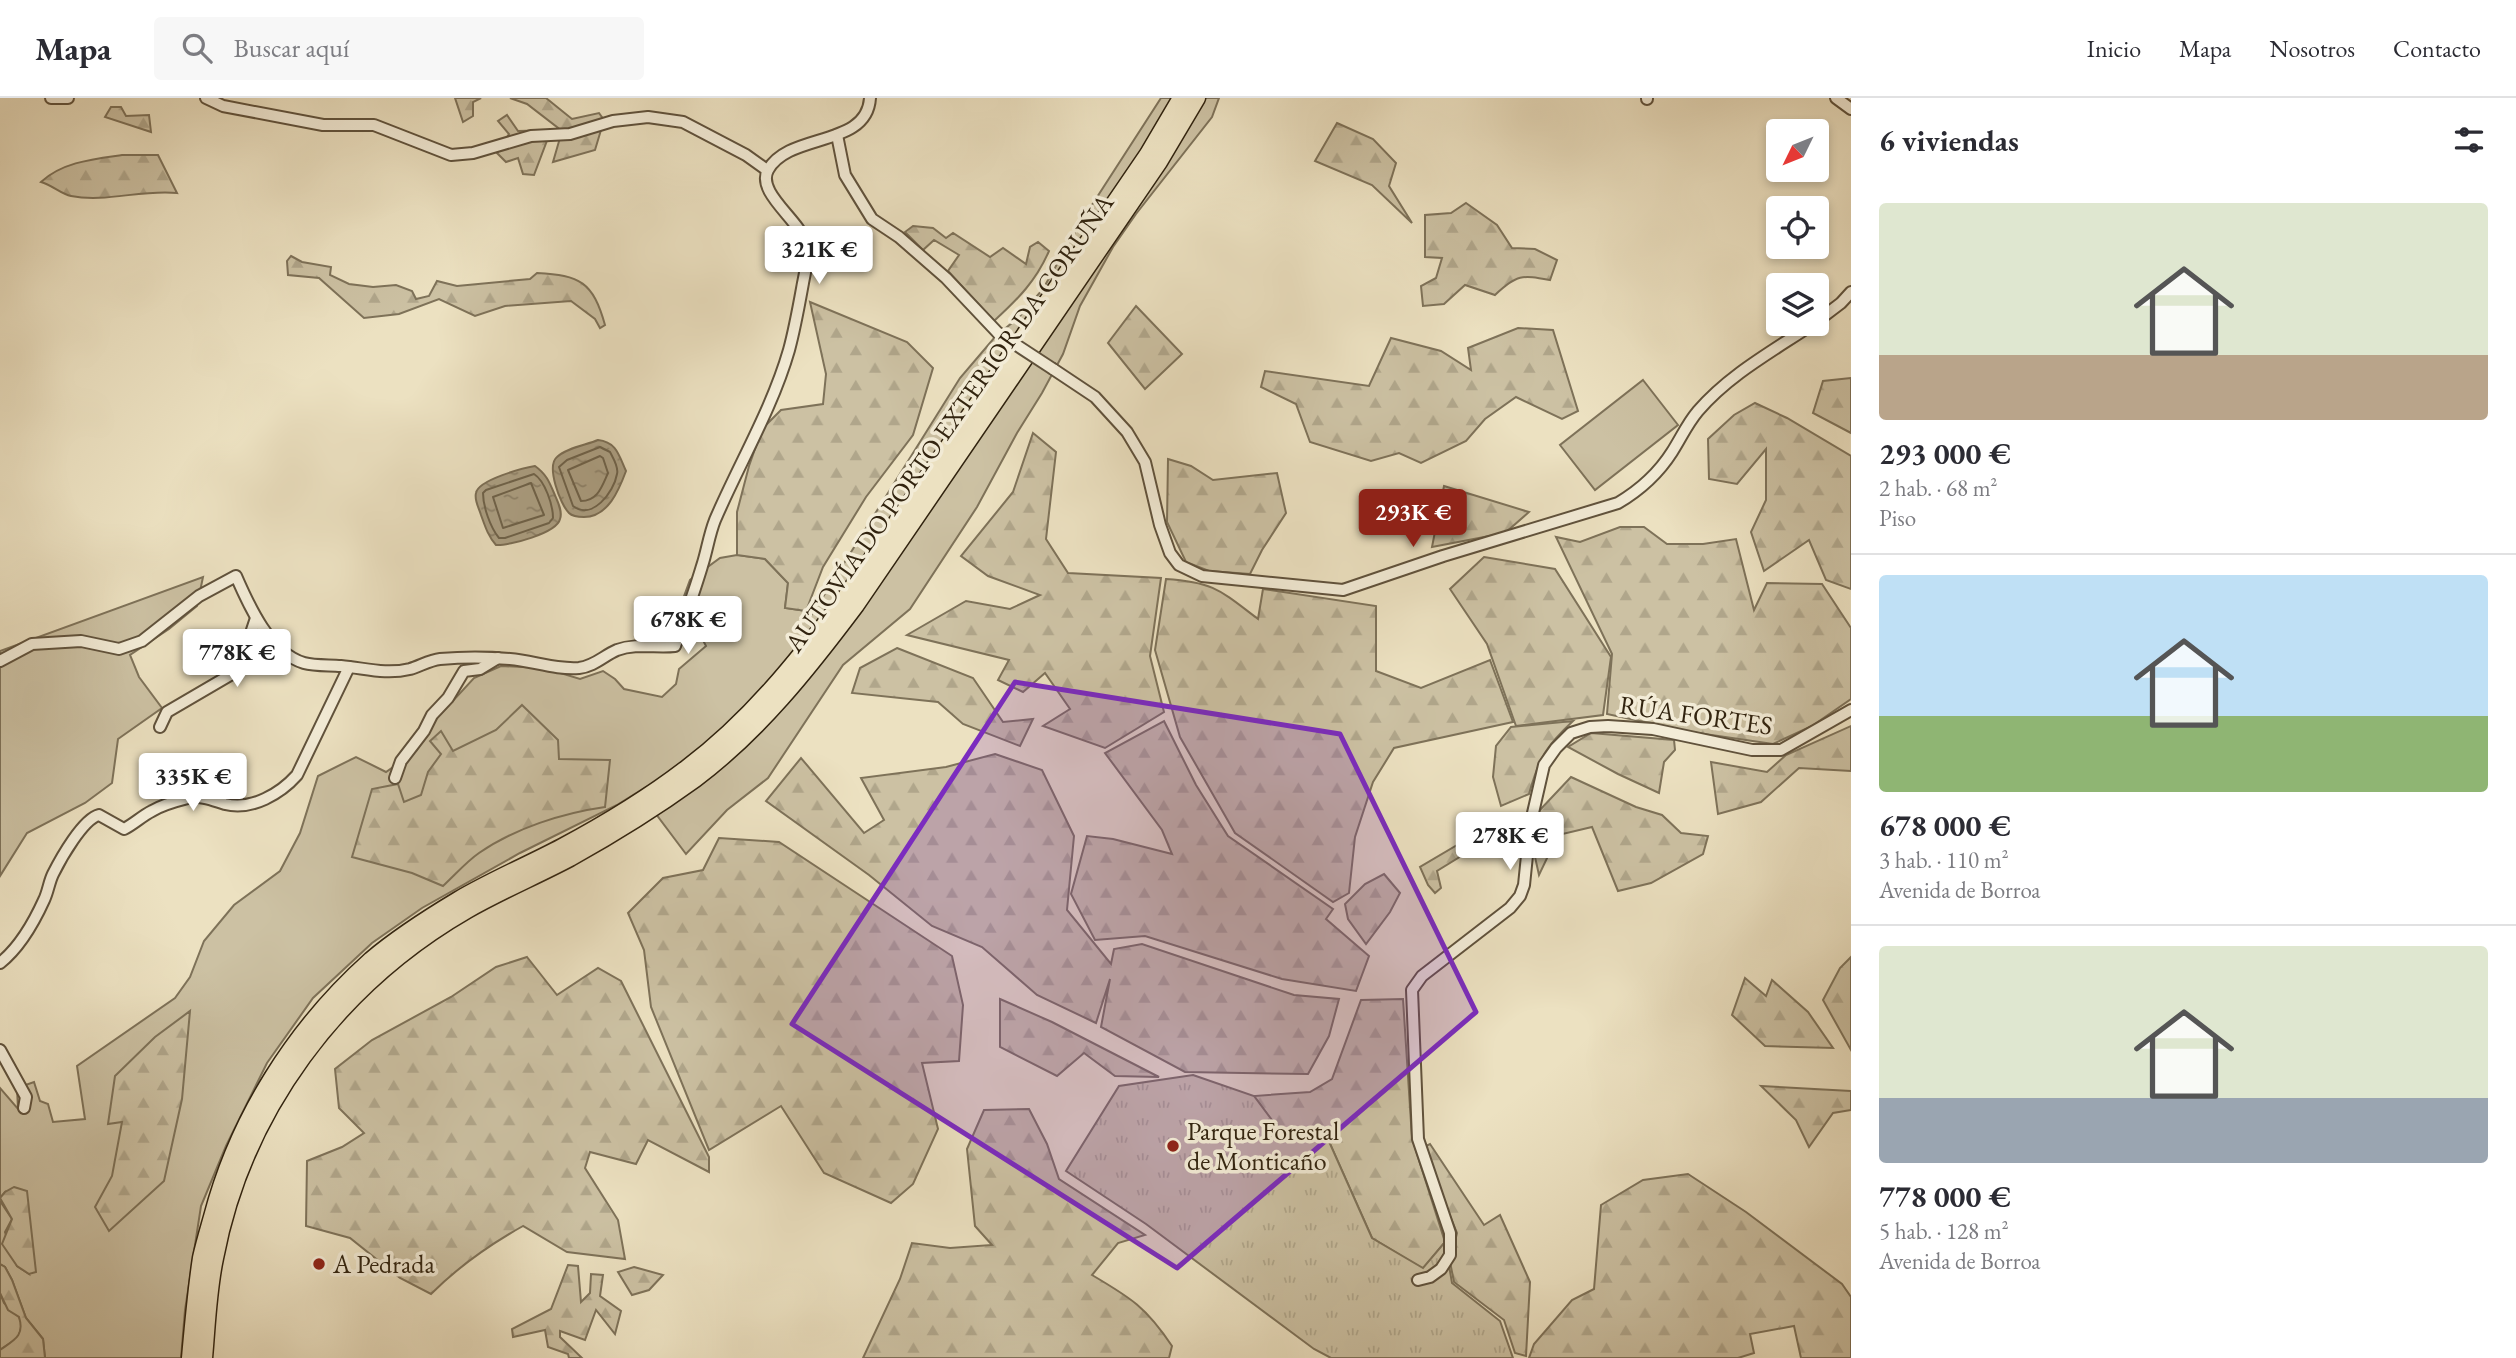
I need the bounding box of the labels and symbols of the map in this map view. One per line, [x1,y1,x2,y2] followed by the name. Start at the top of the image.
[1766,119,1829,182] north arrow
[776,186,1122,660] street label: AUTOVÍA DO PORTO EXTERIOR DA CORUÑA
[762,226,876,286] pin: 321K €
[1356,490,1470,549] pin: 293K €
[631,596,745,656] pin: 678K €
[180,630,294,689] pin: 778K €
[1617,687,1775,743] street label: RÚA FORTES
[136,754,250,813] pin: 335K €
[1453,812,1567,872] pin: 278K €
[1187,1114,1339,1178] place label: Parque Forestal de Monticaño
[1165,1138,1181,1154] marker: Parque Forestal de Monticaño
[332,1247,435,1281] place label: A Pedrada
[311,1256,327,1272] marker: A Pedrada

